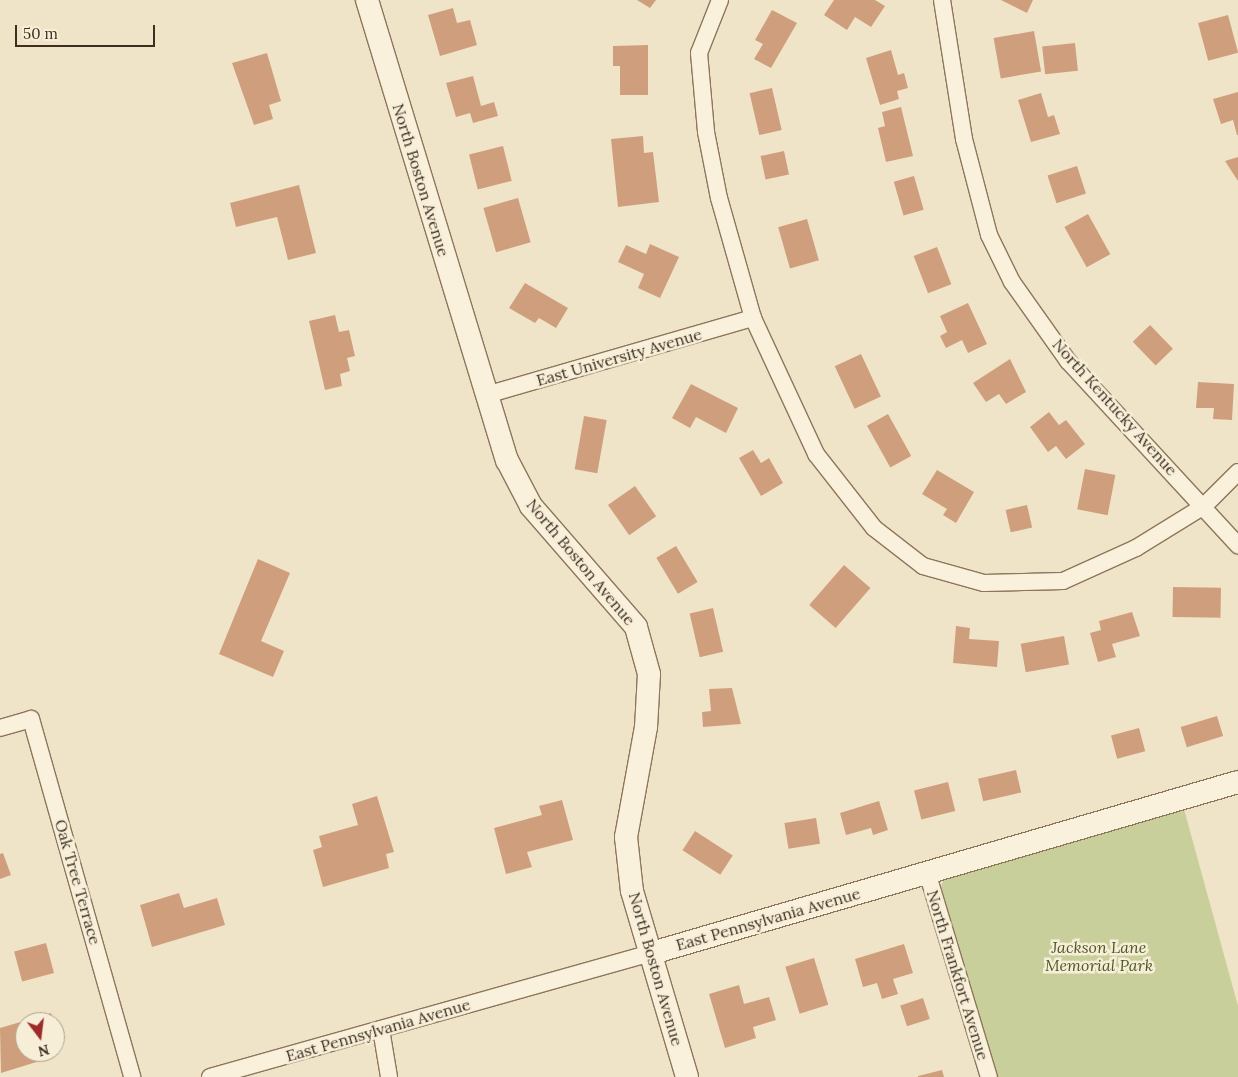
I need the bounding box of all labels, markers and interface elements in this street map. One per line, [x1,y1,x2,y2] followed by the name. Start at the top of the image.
[18,15,158,47] scale bar
[23,24,58,43] text: 50 m
[389,101,453,259] street label: North Boston Avenue
[534,324,704,390] street label: East University Avenue
[1049,335,1181,479] street label: North Kentucky Avenue
[523,495,639,629] street label: North Boston Avenue
[51,817,105,947] street label: Oak Tree Terrace
[674,883,862,955] street label: East Pennsylvania Avenue
[923,888,993,1062] street label: North Frankfort Avenue
[625,890,687,1048] street label: North Boston Avenue
[1045,937,1153,975] park label: Jackson Lane Memorial Park
[284,994,472,1066] street label: East Pennsylvania Avenue
[15,1012,65,1062] north arrow
[36,1040,51,1061] text: N

